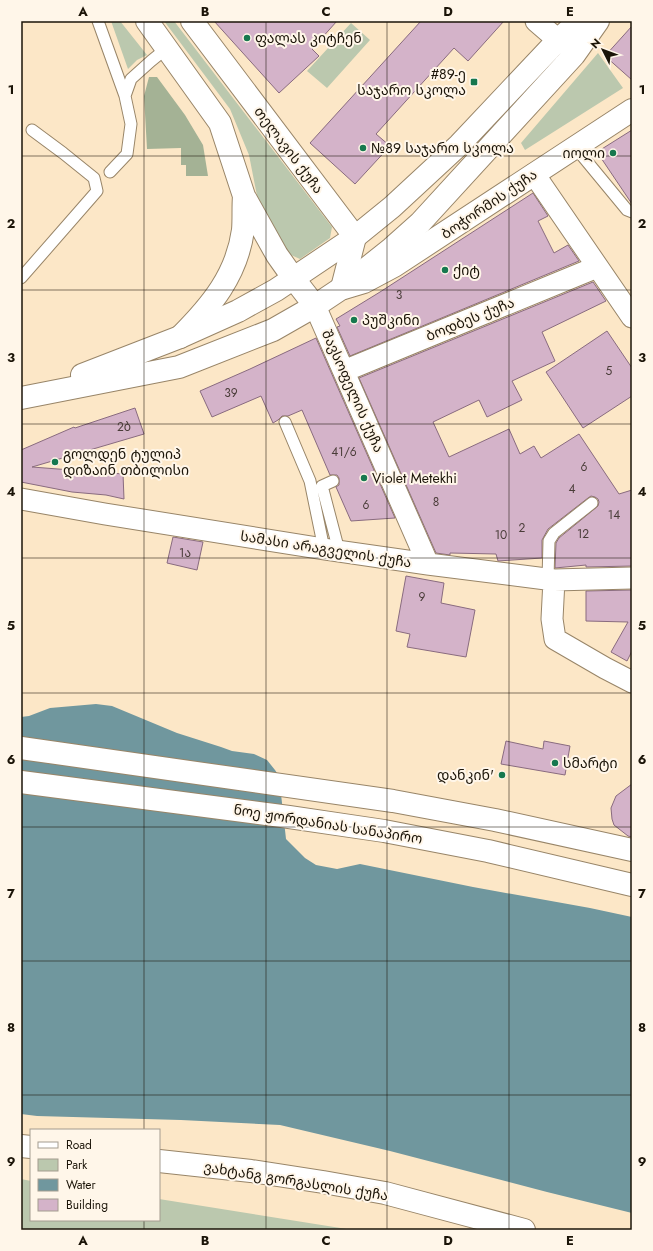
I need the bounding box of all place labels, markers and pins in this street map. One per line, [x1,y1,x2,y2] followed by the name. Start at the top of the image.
[255,28,362,48] place label: ფალას კიტჩენ
[242,33,252,43] marker: ფალას კიტჩენ
[357,64,466,100] place label: #89-ე საჯარო სკოლა
[469,77,479,87] marker: #89-ე საჯარო სკოლა
[371,138,514,158] place label: №89 საჯარო სკოლა
[358,143,368,153] marker: №89 საჯარო სკოლა
[562,143,605,163] place label: იოლი
[608,148,618,158] marker: იოლი
[453,260,480,280] place label: ქიტ
[440,265,450,275] marker: ქიტ
[362,310,419,330] place label: პუშკინი
[349,315,359,325] marker: პუშკინი
[63,444,189,480] place label: გოლდენ ტულიპ დიზაინ თბილისი
[50,457,60,467] marker: გოლდენ ტულიპ დიზაინ თბილისი
[372,468,457,488] place label: Violet Metekhi
[359,473,369,483] marker: Violet Metekhi
[563,753,618,773] place label: სმარტი
[550,758,560,768] marker: სმარტი
[437,765,494,785] place label: დანკინ'
[497,770,507,780] marker: დანკინ'

